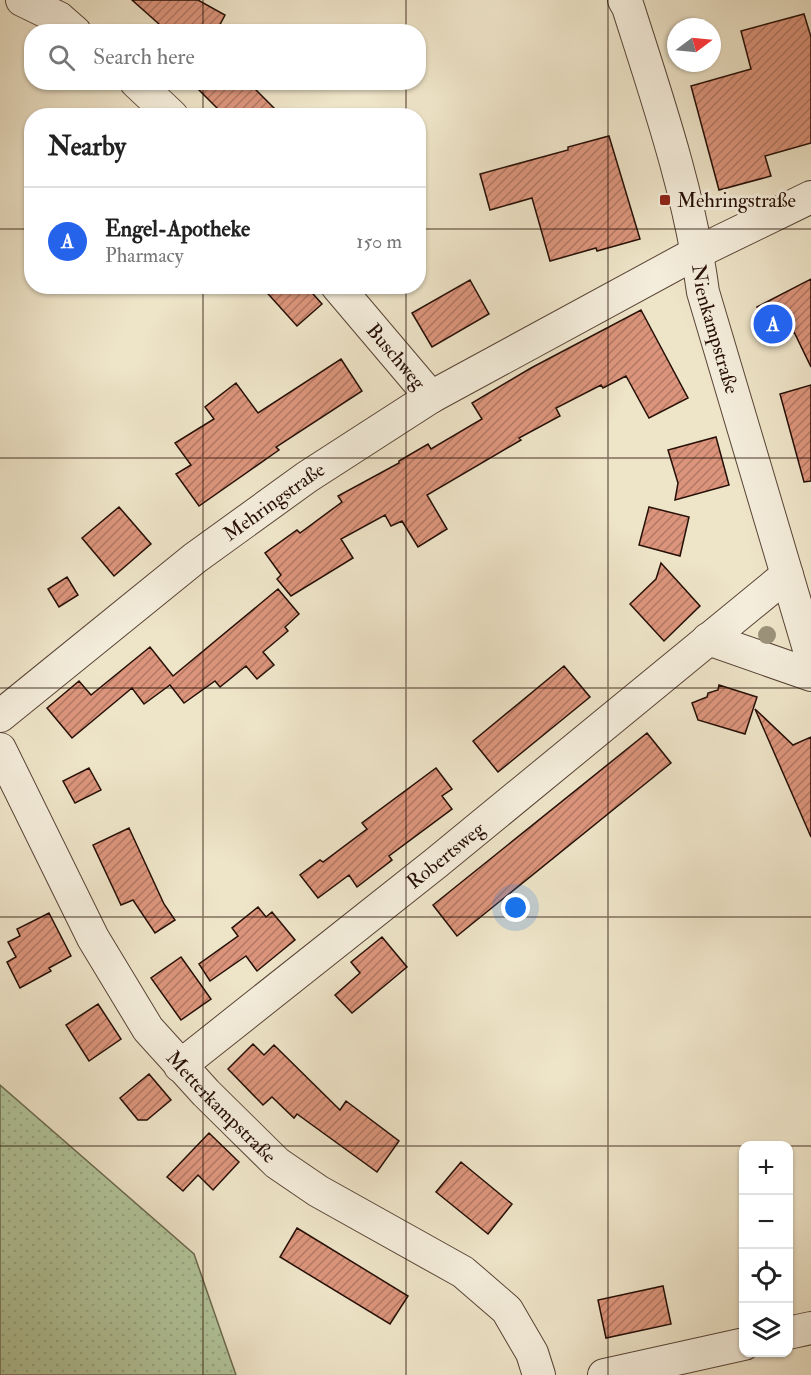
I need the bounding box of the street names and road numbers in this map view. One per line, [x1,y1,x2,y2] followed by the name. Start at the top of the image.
[686,263,744,397] street label: Nienkampstraße
[361,318,432,396] street label: Buschweg
[218,457,329,547] street label: Mehringstraße
[402,816,491,894] street label: Robertsweg
[161,1046,282,1169] street label: Metterkampstraße

